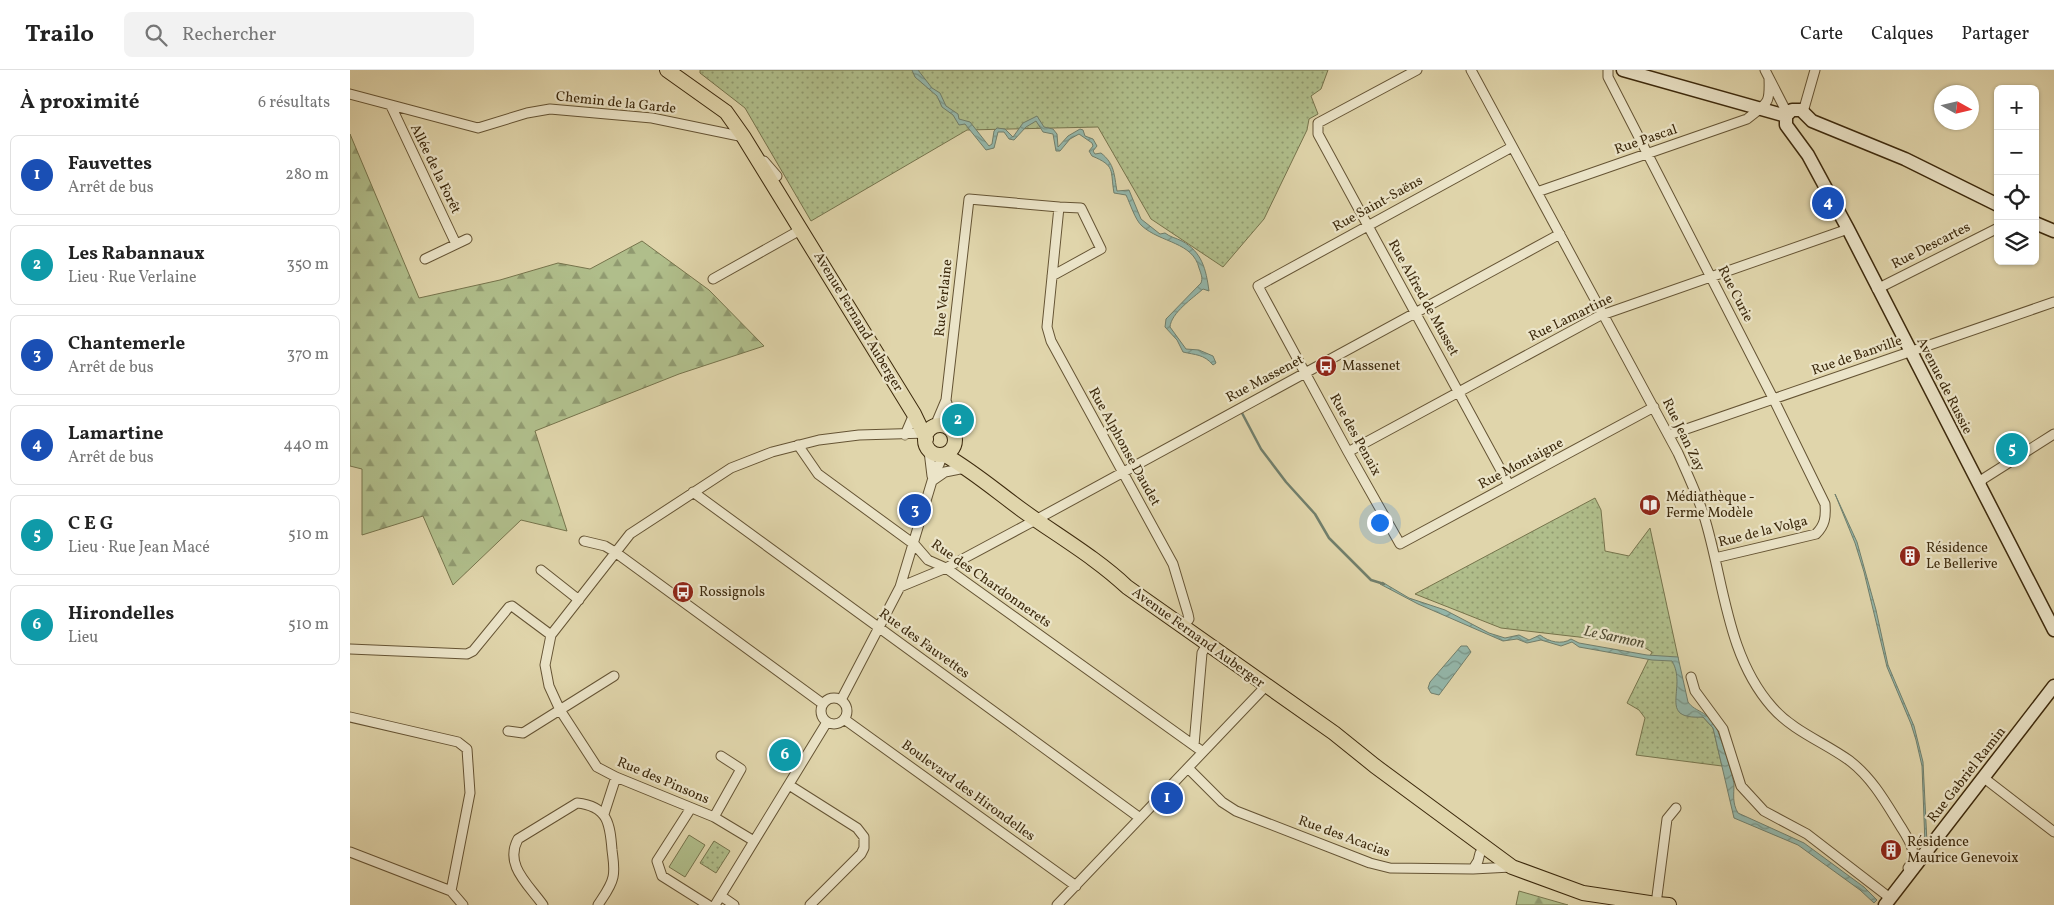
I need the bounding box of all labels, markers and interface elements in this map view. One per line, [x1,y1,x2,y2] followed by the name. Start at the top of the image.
[124,12,474,57] search box
[25,18,94,52] text: Trailo
[142,21,170,49] icon: search
[182,22,276,48] text: Rechercher
[1800,22,1843,47] text: Carte
[1871,22,1933,47] text: Calques
[1961,22,2029,47] text: Partager
[1934,85,1979,130] north arrow
[1994,85,2039,265] map controls
[1994,85,2039,130] button: +
[555,87,677,119] street label: Chemin de la Garde
[20,88,139,117] text: À proximité
[258,92,330,114] text: 6 résultats
[1612,120,1680,160] street label: Rue Pascal
[405,121,465,217] street label: Allée de la Forêt
[1994,130,2039,175] button: −
[68,151,152,177] text: Fauvettes
[34,164,40,186] text: 1
[285,164,329,186] text: 280 m
[1329,171,1427,237] street label: Rue Saint-Saëns
[1994,175,2039,220] button: locate
[68,177,154,199] text: Arrêt de bus
[1812,184,1844,222] pin: 4
[1888,218,1974,274] street label: Rue Descartes
[1994,220,2039,265] button: layers
[1383,236,1463,360] street label: Rue Alfred de Musset
[68,241,205,267] text: Les Rabannaux
[809,249,907,396] street label: Avenue Fernand Auberger
[33,254,41,276] text: 2
[286,254,329,276] text: 350 m
[930,258,958,338] street label: Rue Verlaine
[1713,263,1757,326] street label: Rue Curie
[68,267,197,289] text: Lieu · Rue Verlaine
[1526,289,1616,347] street label: Rue Lamartine
[68,331,185,357] text: Chantemerle
[1809,332,1905,380] street label: Rue de Banville
[1911,334,1977,438] street label: Avenue de Russie
[33,344,41,366] text: 3
[287,344,329,366] text: 370 m
[1223,351,1307,407] street label: Rue Massenet
[1314,354,1338,378] bus stop icon: Massenet
[68,357,154,379] text: Arrêt de bus
[1342,357,1401,376] place label: Massenet
[1083,384,1165,510] street label: Rue Alphonse Daudet
[1324,390,1386,480] street label: Rue des Penaix
[1657,395,1709,475] street label: Rue Jean Zay
[942,401,974,439] pin: 2
[68,421,163,447] text: Lamartine
[1996,430,2028,468] pin: 5
[1475,433,1567,494] street label: Rue Montaigne
[32,434,42,456] text: 4
[283,434,329,456] text: 440 m
[68,447,154,469] text: Arrêt de bus
[1666,488,1755,523] place label: Médiathèque - Ferme Modèle
[899,491,931,529] pin: 3
[1638,493,1662,517] library icon: Médiathèque - Ferme Modèle
[1367,510,1393,536] your location
[68,511,113,537] text: C E G
[1716,512,1810,552] street label: Rue de la Volga
[33,524,41,546] text: 5
[288,524,329,546] text: 510 m
[927,535,1055,633] street label: Rue des Chardonnerets
[68,537,210,559] text: Lieu · Rue Jean Macé
[1926,539,1998,574] place label: Résidence Le Bellerive
[1898,544,1922,568] building icon: Résidence Le Bellerive
[671,580,695,604] bus stop icon: Rossignols
[699,583,765,602] place label: Rossignols
[1128,583,1268,693] street label: Avenue Fernand Auberger
[68,601,174,627] text: Hirondelles
[875,605,973,683] street label: Rue des Fauvettes
[33,614,41,636] text: 6
[288,614,329,636] text: 510 m
[1581,621,1647,655] water label: Le Sarmon
[68,627,98,649] text: Lieu
[1924,723,2010,827] street label: Rue Gabriel Ramin
[769,736,801,774] pin: 6
[897,736,1039,846] street label: Boulevard des Hirondelles
[614,753,712,809] street label: Rue des Pinsons
[1151,779,1183,817] pin: 1
[1295,812,1393,862] street label: Rue des Acacias
[1907,833,2019,868] place label: Résidence Maurice Genevoix
[1879,838,1903,862] building icon: Résidence Maurice Genevoix

